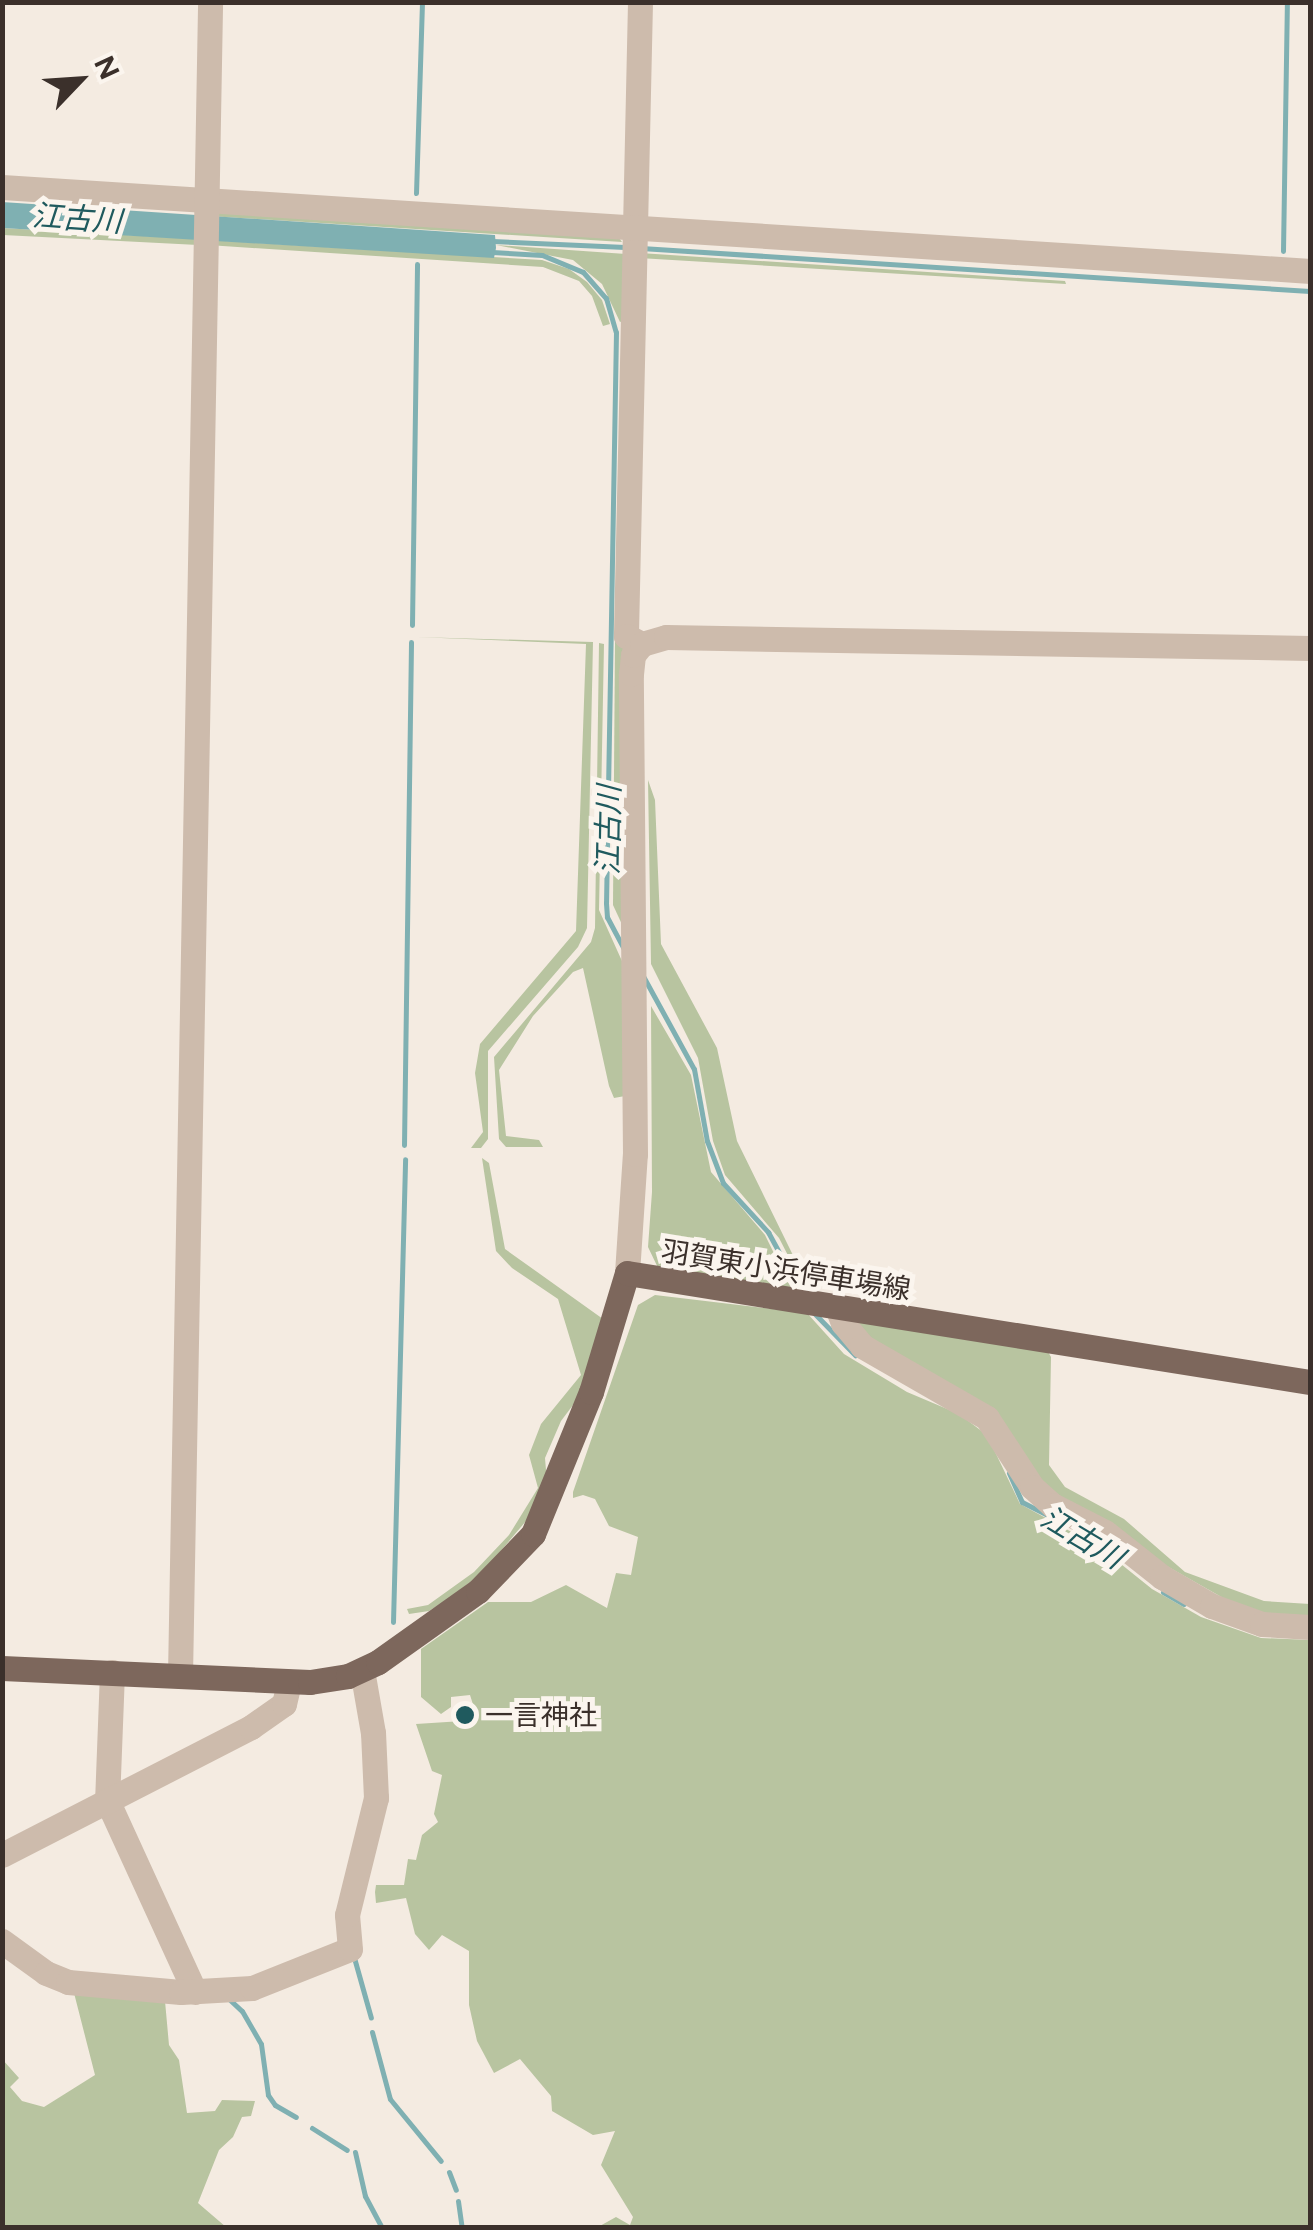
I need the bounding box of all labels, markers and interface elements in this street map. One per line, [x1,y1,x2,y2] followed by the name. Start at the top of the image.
[30,30,130,130] north arrow
[87,50,127,84] text: N
[31,198,123,240] water label: 江古川
[590,785,628,875] water label: 江古川
[659,1234,913,1306] street label: 羽賀東小浜停車場線
[1034,1499,1130,1577] water label: 江古川
[485,1698,597,1732] place label: 一言神社
[454,1704,476,1726] marker: 一言神社

